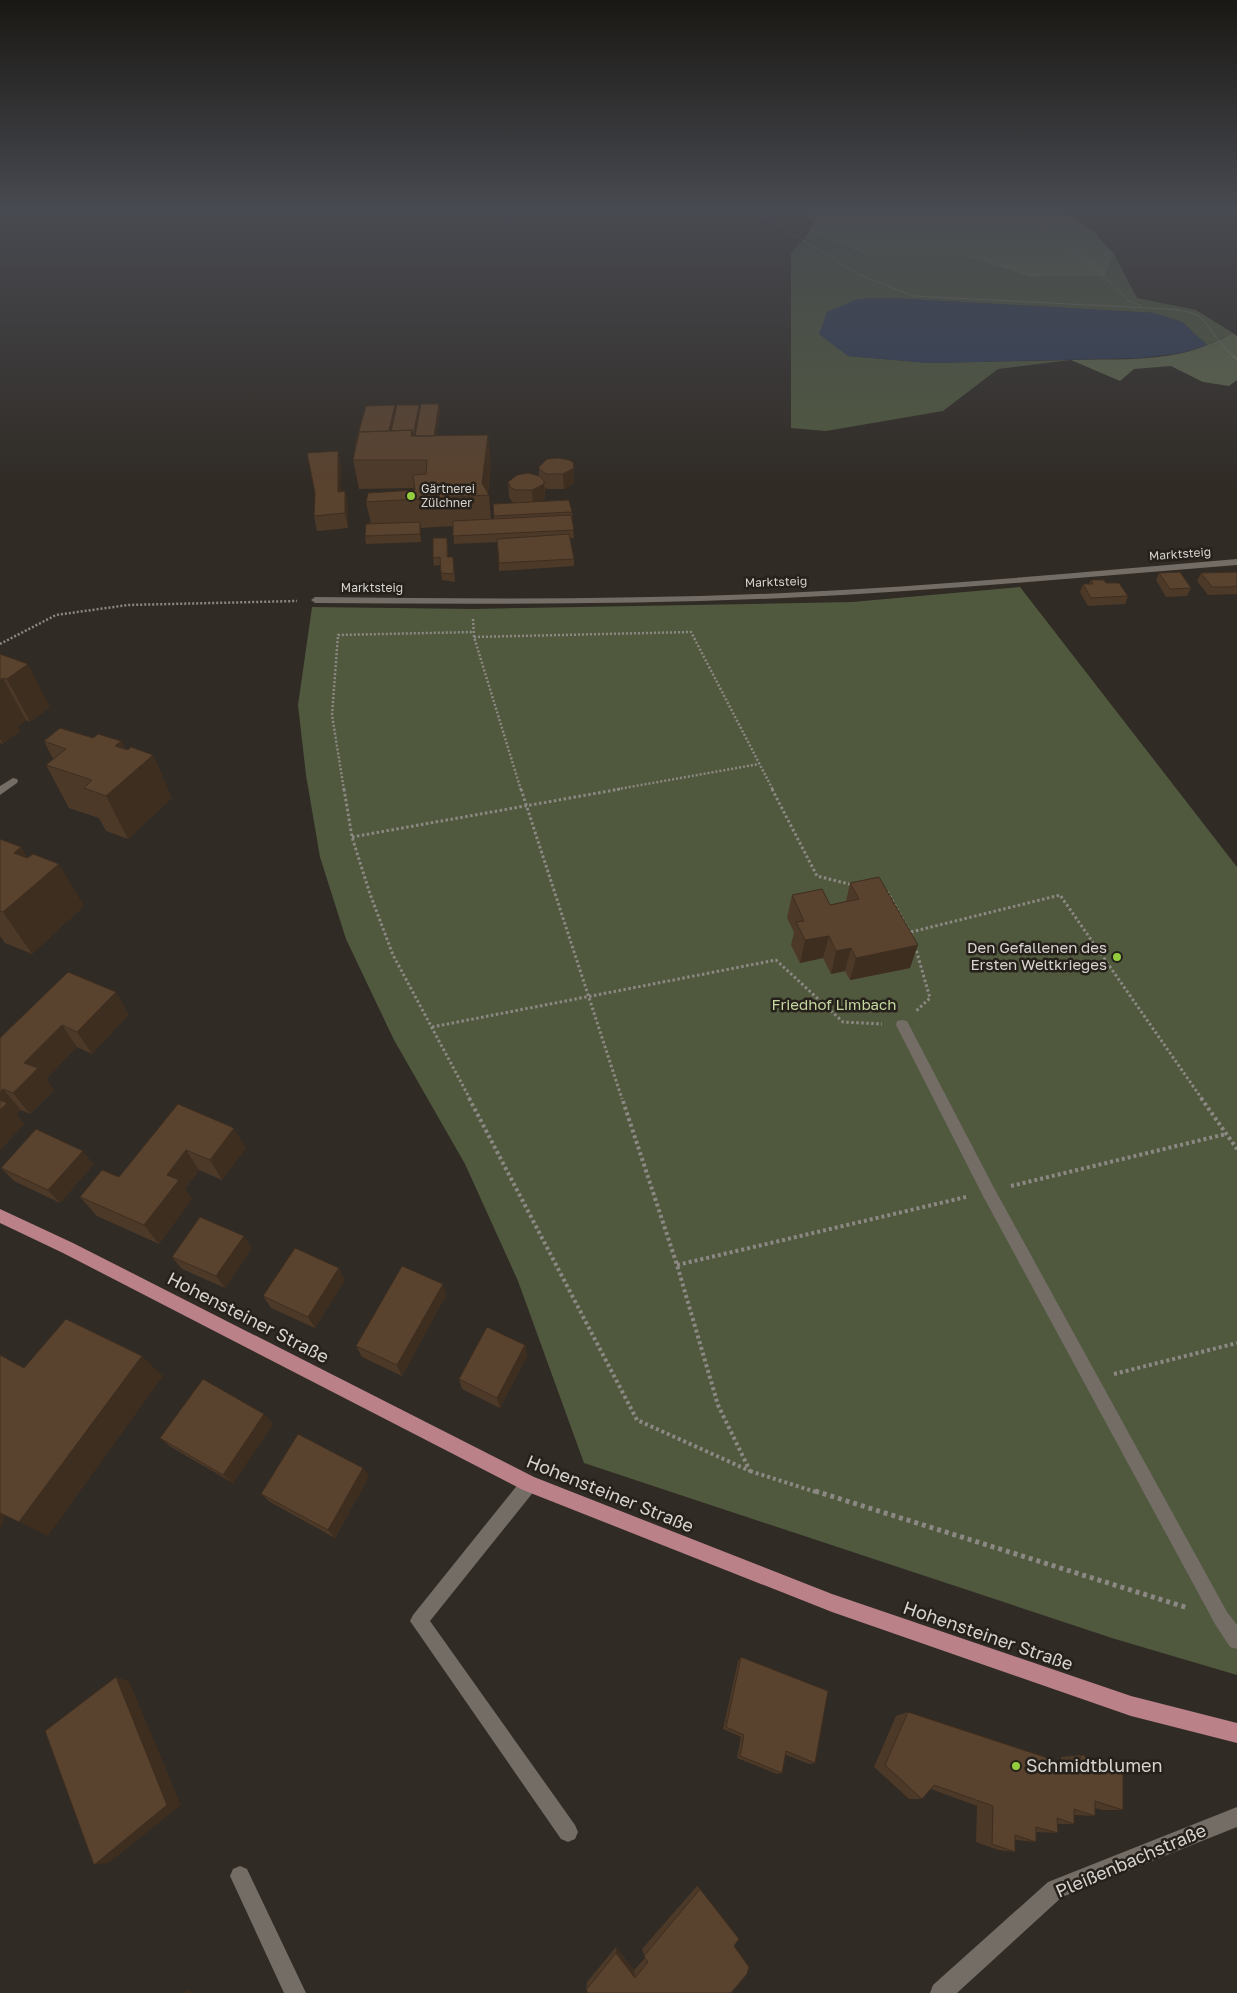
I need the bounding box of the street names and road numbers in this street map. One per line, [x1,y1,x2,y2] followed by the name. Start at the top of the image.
[1148,544,1212,563] street label: Marktsteig
[745,573,807,590] street label: Marktsteig
[341,580,403,595] street label: Marktsteig
[164,1267,333,1367] street label: Hohensteiner Straße
[524,1449,697,1537] street label: Hohensteiner Straße
[900,1596,1076,1674] street label: Hohensteiner Straße
[1052,1818,1209,1902] street label: Pleißenbachstraße

